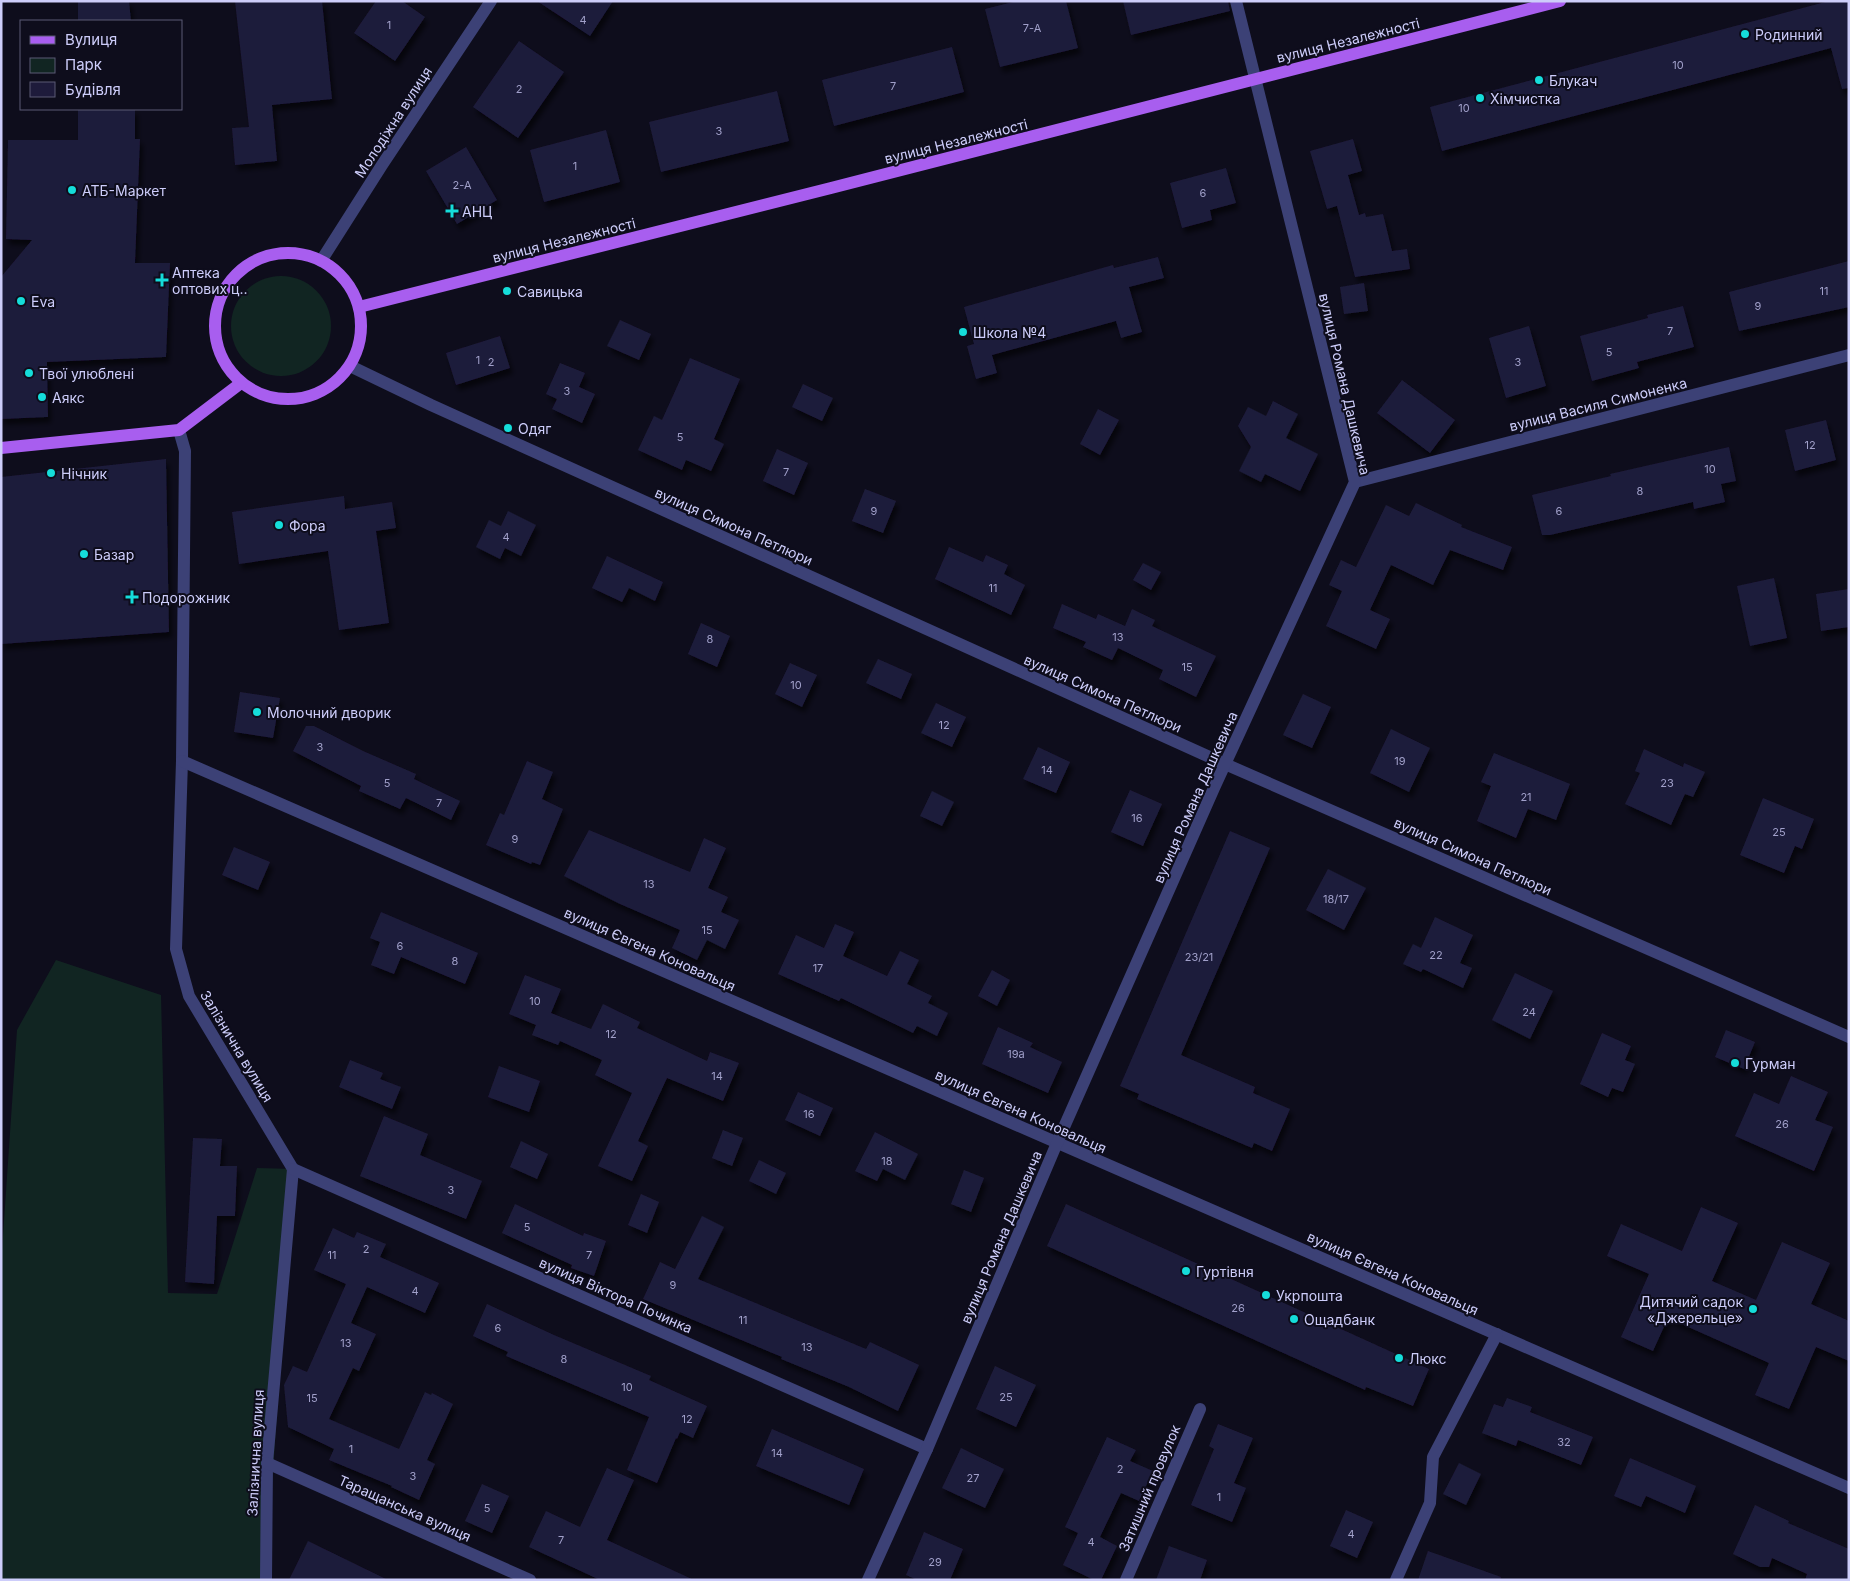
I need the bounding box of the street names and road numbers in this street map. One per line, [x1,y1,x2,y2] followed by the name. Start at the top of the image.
[1275,14,1421,66] street label: вулиця Незалежності
[351,63,435,181] street label: Молодіжна вулиця
[883,115,1029,167] street label: вулиця Незалежності
[491,214,637,266] street label: вулиця Незалежності
[1316,292,1374,476] street label: вулиця Романа Дашкевича
[1507,374,1689,434] street label: вулиця Василя Симоненка
[652,483,816,569] street label: вулиця Симона Петлюри
[1021,650,1185,736] street label: вулиця Симона Петлюри
[1149,709,1241,885] street label: вулиця Романа Дашкевича
[1391,813,1555,899] street label: вулиця Симона Петлюри
[562,904,738,994] street label: вулиця Євгена Коновальця
[197,987,277,1105] street label: Залізнична вулиця
[933,1066,1109,1156] street label: вулиця Євгена Коновальця
[957,1148,1045,1326] street label: вулиця Романа Дашкевича
[1305,1228,1481,1318] street label: вулиця Євгена Коновальця
[537,1253,695,1337] street label: вулиця Віктора Починка
[243,1389,267,1517] street label: Залізнична вулиця
[1115,1422,1184,1554] street label: Затишний провулок
[336,1471,474,1545] street label: Таращанська вулиця

